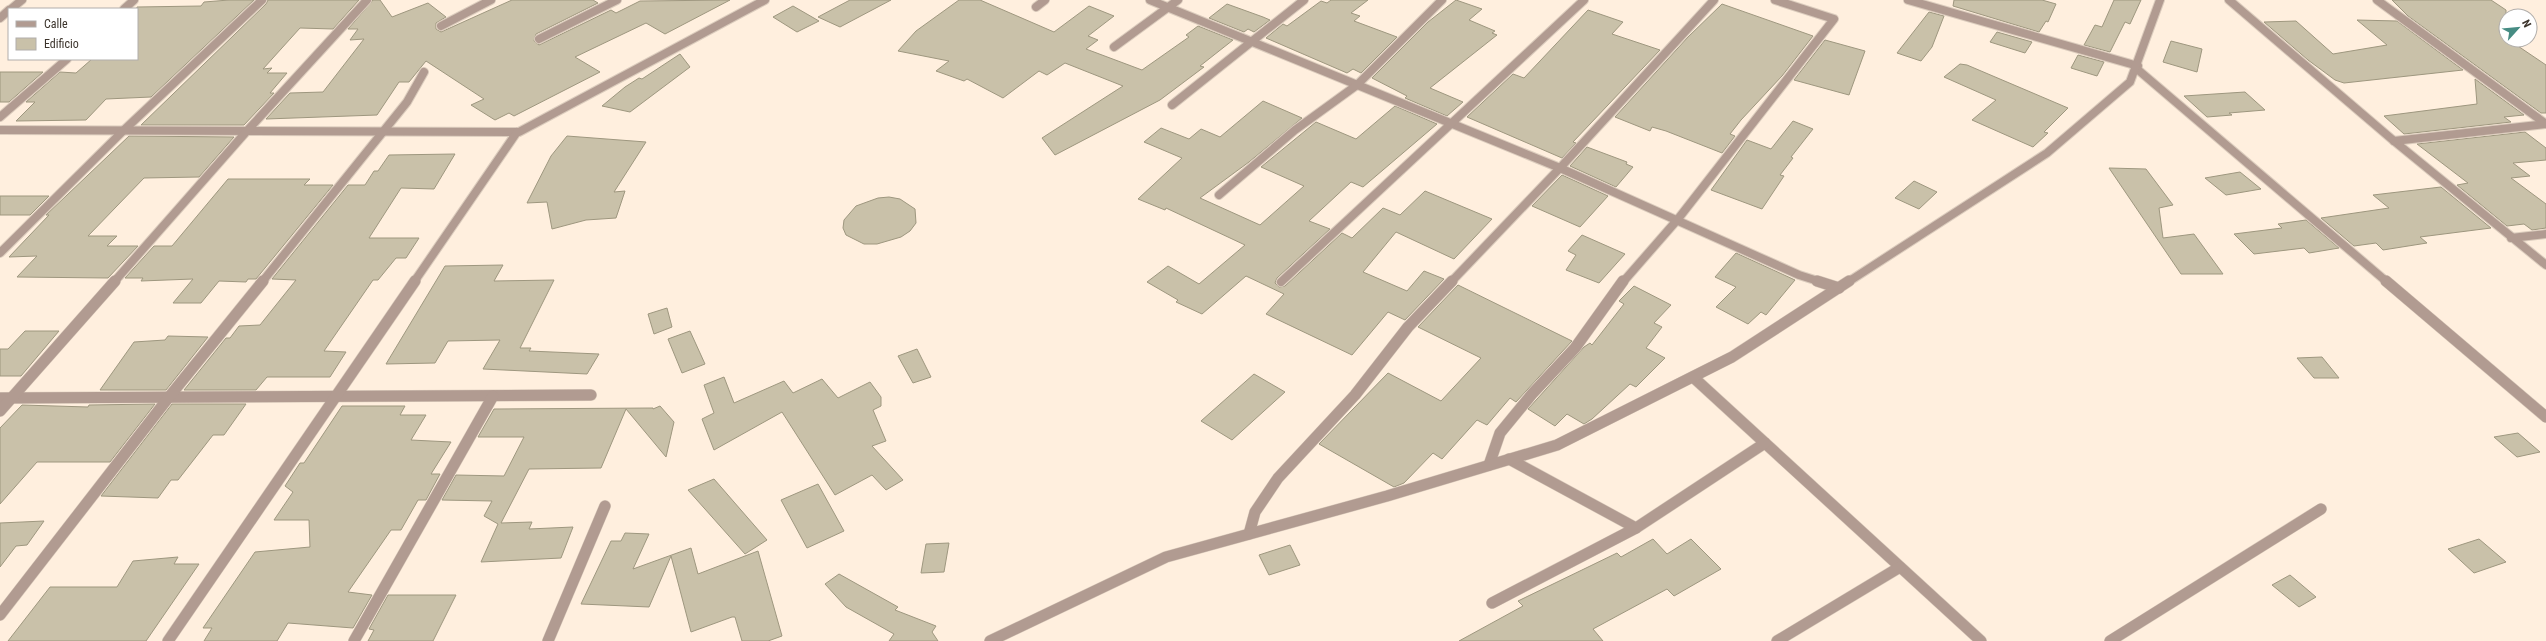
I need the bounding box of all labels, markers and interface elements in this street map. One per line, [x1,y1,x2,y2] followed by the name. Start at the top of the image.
[8,8,138,60] legend
[2498,8,2538,48] north arrow
[44,17,68,31] text: Calle
[2519,18,2534,30] text: N
[44,37,79,51] text: Edificio

